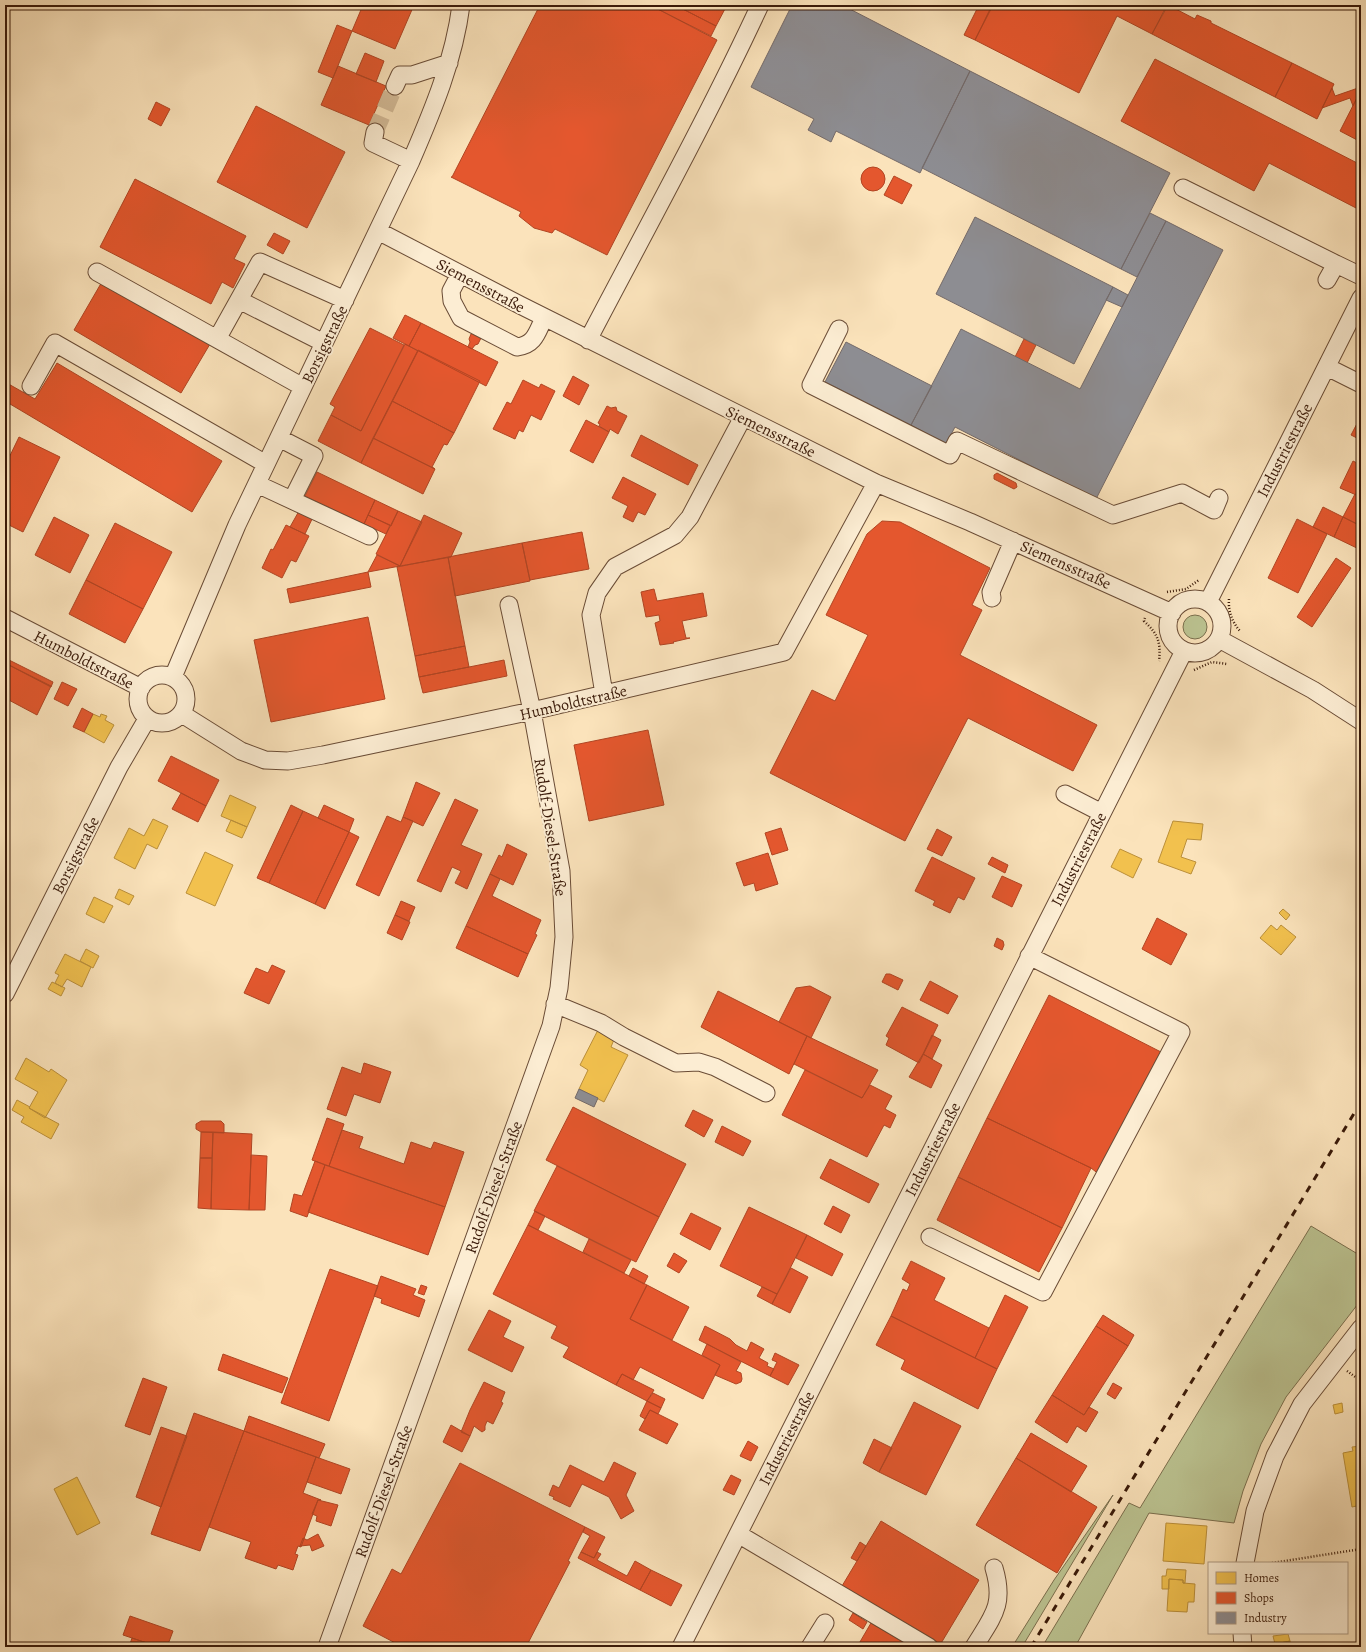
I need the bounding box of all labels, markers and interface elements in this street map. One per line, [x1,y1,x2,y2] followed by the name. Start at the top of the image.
[432,253,529,318] street label: Siemensstraße
[297,302,353,387] street label: Borsigstraße
[1252,400,1318,501] street label: Industriestraße
[722,401,819,463] street label: Siemensstraße
[1017,535,1115,595] street label: Siemensstraße
[30,625,137,695] street label: Humboldtstraße
[517,680,629,726] street label: Humboldtstraße
[528,756,572,898] street label: Rudolf-Diesel-Straße
[1046,809,1112,910] street label: Industriestraße
[47,813,105,898] street label: Borsigstraße
[900,1099,966,1200] street label: Industriestraße
[460,1118,528,1257] street label: Rudolf-Diesel-Straße
[754,1388,820,1489] street label: Industriestraße
[350,1422,418,1561] street label: Rudolf-Diesel-Straße
[1208,1562,1348,1634] legend
[1244,1570,1279,1586] text: Homes
[1244,1590,1274,1606] text: Shops
[1244,1610,1287,1626] text: Industry

